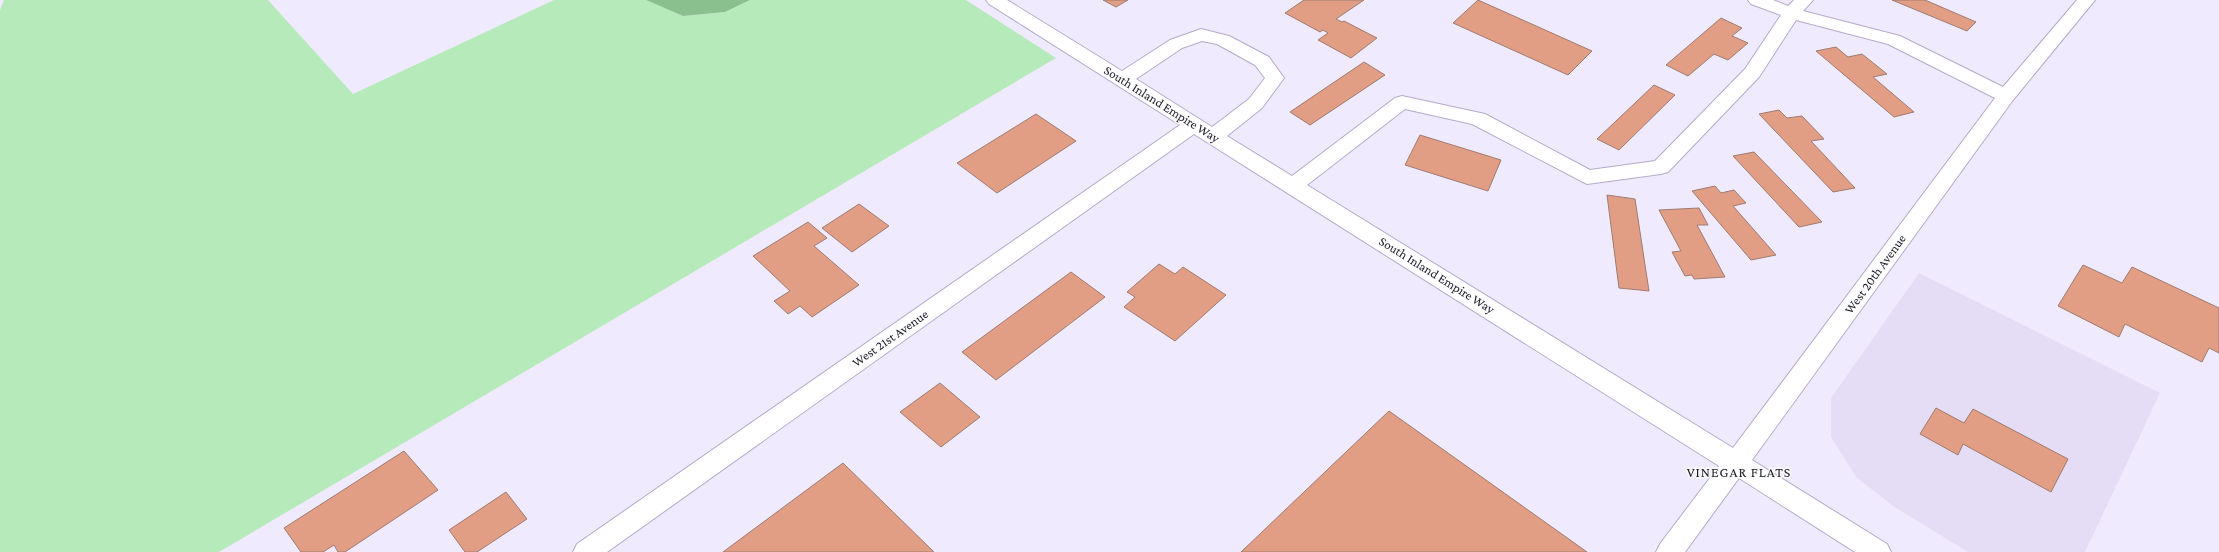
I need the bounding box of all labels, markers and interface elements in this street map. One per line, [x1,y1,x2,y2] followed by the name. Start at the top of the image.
[1102,62,1223,146] street label: South Inland Empire Way
[1841,231,1909,317] street label: West 20th Avenue
[1377,233,1498,317] street label: South Inland Empire Way
[849,306,931,370] street label: West 21st Avenue
[1687,464,1791,480] district label: VINEGAR FLATS

